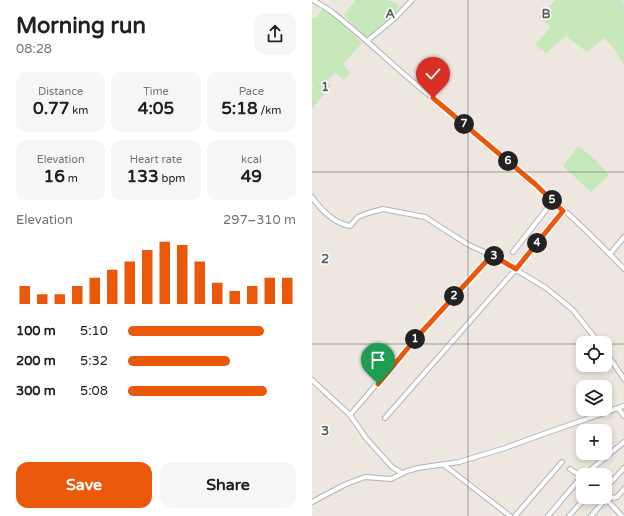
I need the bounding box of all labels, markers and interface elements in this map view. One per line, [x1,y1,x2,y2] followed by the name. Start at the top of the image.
[385,6,395,22] text: A
[541,6,551,22] text: B
[16,13,146,39] text: Morning run
[254,13,296,55] button: share
[16,41,52,57] text: 08:28
[416,57,450,98] pin
[422,63,444,85] icon: check
[321,79,329,95] text: 1
[38,85,83,98] text: Distance
[143,85,169,98] text: Time
[239,85,264,98] text: Pace
[33,98,69,119] text: 0.77
[138,98,174,119] text: 4:05
[221,98,258,119] text: 5:18
[69,104,88,117] text: km
[258,104,281,117] text: /km
[454,114,474,134] pin: 7
[461,117,467,130] text: 7
[498,151,518,171] pin: 6
[37,153,85,166] text: Elevation
[130,153,182,166] text: Heart rate
[241,153,262,166] text: kcal
[505,154,511,167] text: 6
[44,166,65,187] text: 16
[127,166,159,187] text: 133
[241,166,262,187] text: 49
[65,172,78,185] text: m
[159,172,185,185] text: bpm
[542,190,562,210] pin: 5
[549,193,555,206] text: 5
[16,212,73,228] text: Elevation
[223,212,296,228] text: 297–310 m
[527,233,547,253] pin: 4
[534,236,540,249] text: 4
[484,246,504,266] pin: 3
[491,249,497,262] text: 3
[321,251,329,267] text: 2
[444,286,464,306] pin: 2
[451,289,457,302] text: 2
[16,323,56,339] text: 100 m
[80,323,108,339] text: 5:10
[405,329,425,349] pin: 1
[412,332,418,345] text: 1
[576,336,612,504] map controls
[576,336,612,372] button: locate
[361,343,395,384] pin
[367,349,389,371] icon: arrive
[16,353,56,369] text: 200 m
[80,353,108,369] text: 5:32
[576,380,612,416] button: layers
[16,383,56,399] text: 300 m
[80,383,108,399] text: 5:08
[321,423,329,439] text: 3
[576,424,612,460] button: +
[16,462,152,508] button: Save
[160,462,296,508] button: Share
[576,468,612,504] button: −

